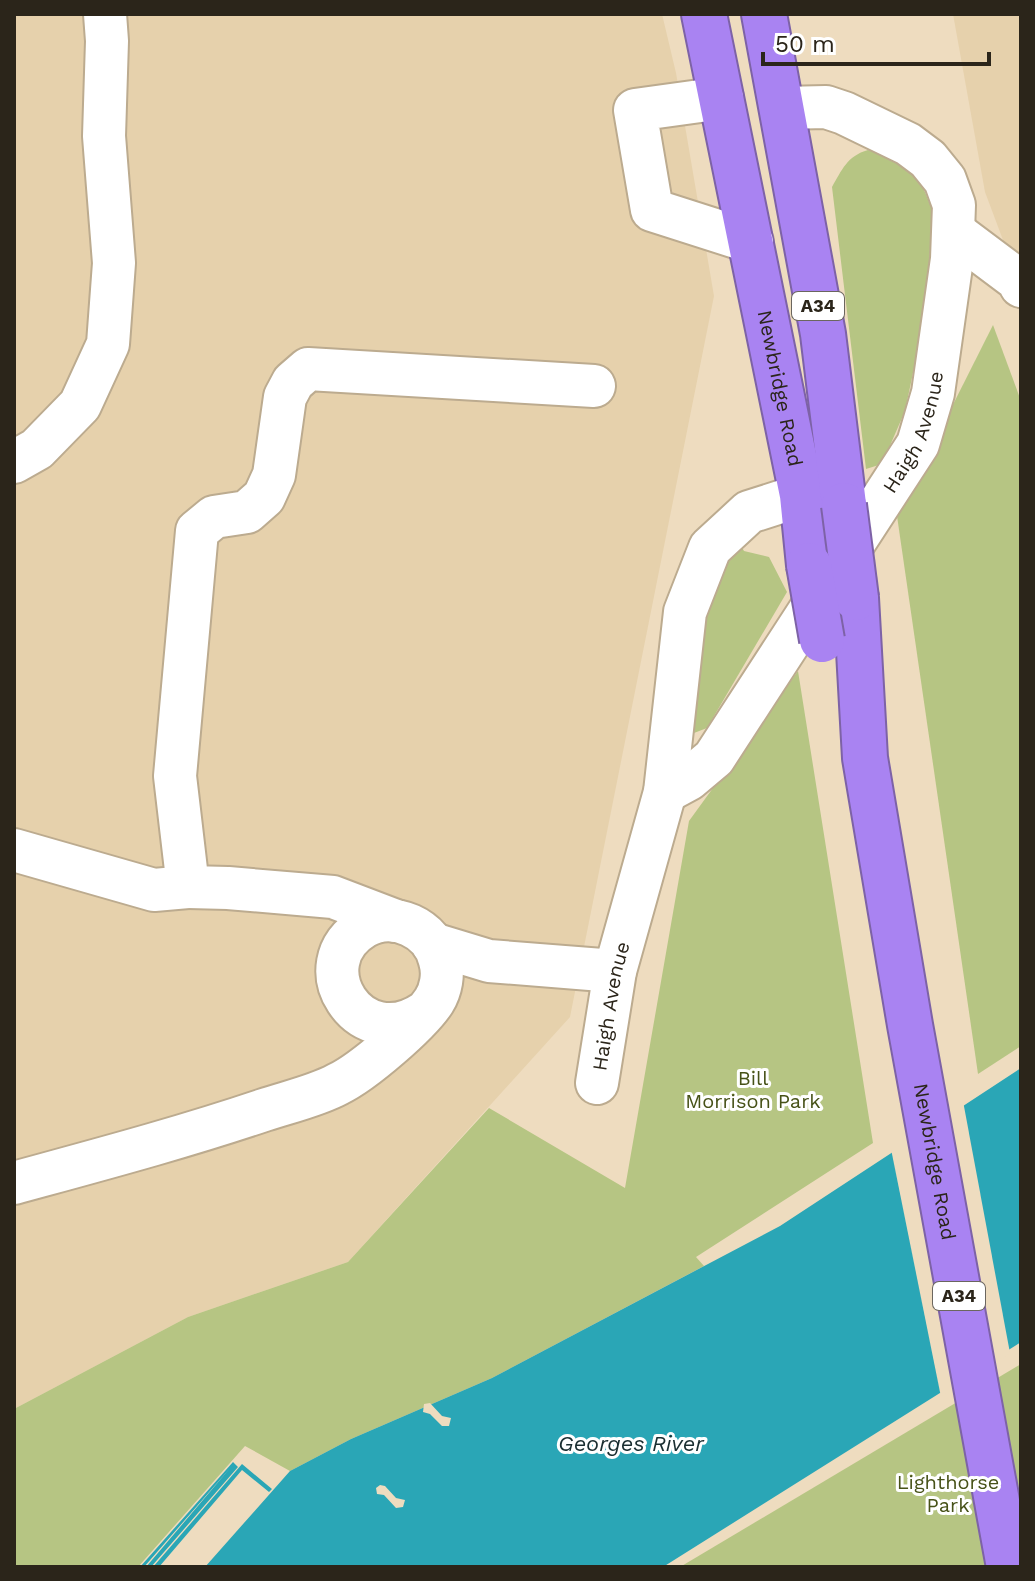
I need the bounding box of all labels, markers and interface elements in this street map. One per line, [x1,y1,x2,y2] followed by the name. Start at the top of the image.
[763,16,989,66] scale bar
[775,30,835,58] text: 50 m
[792,292,844,320] road number: A34
[753,308,808,469] street label: Newbridge Road
[877,370,948,497] street label: Haigh Avenue
[587,939,635,1073] street label: Haigh Avenue
[685,1066,821,1113] park label: Bill Morrison Park
[909,1081,961,1242] street label: Newbridge Road
[933,1282,985,1310] road number: A34
[558,1431,705,1456] water label: Georges River
[897,1470,999,1517] park label: Lighthorse Park

